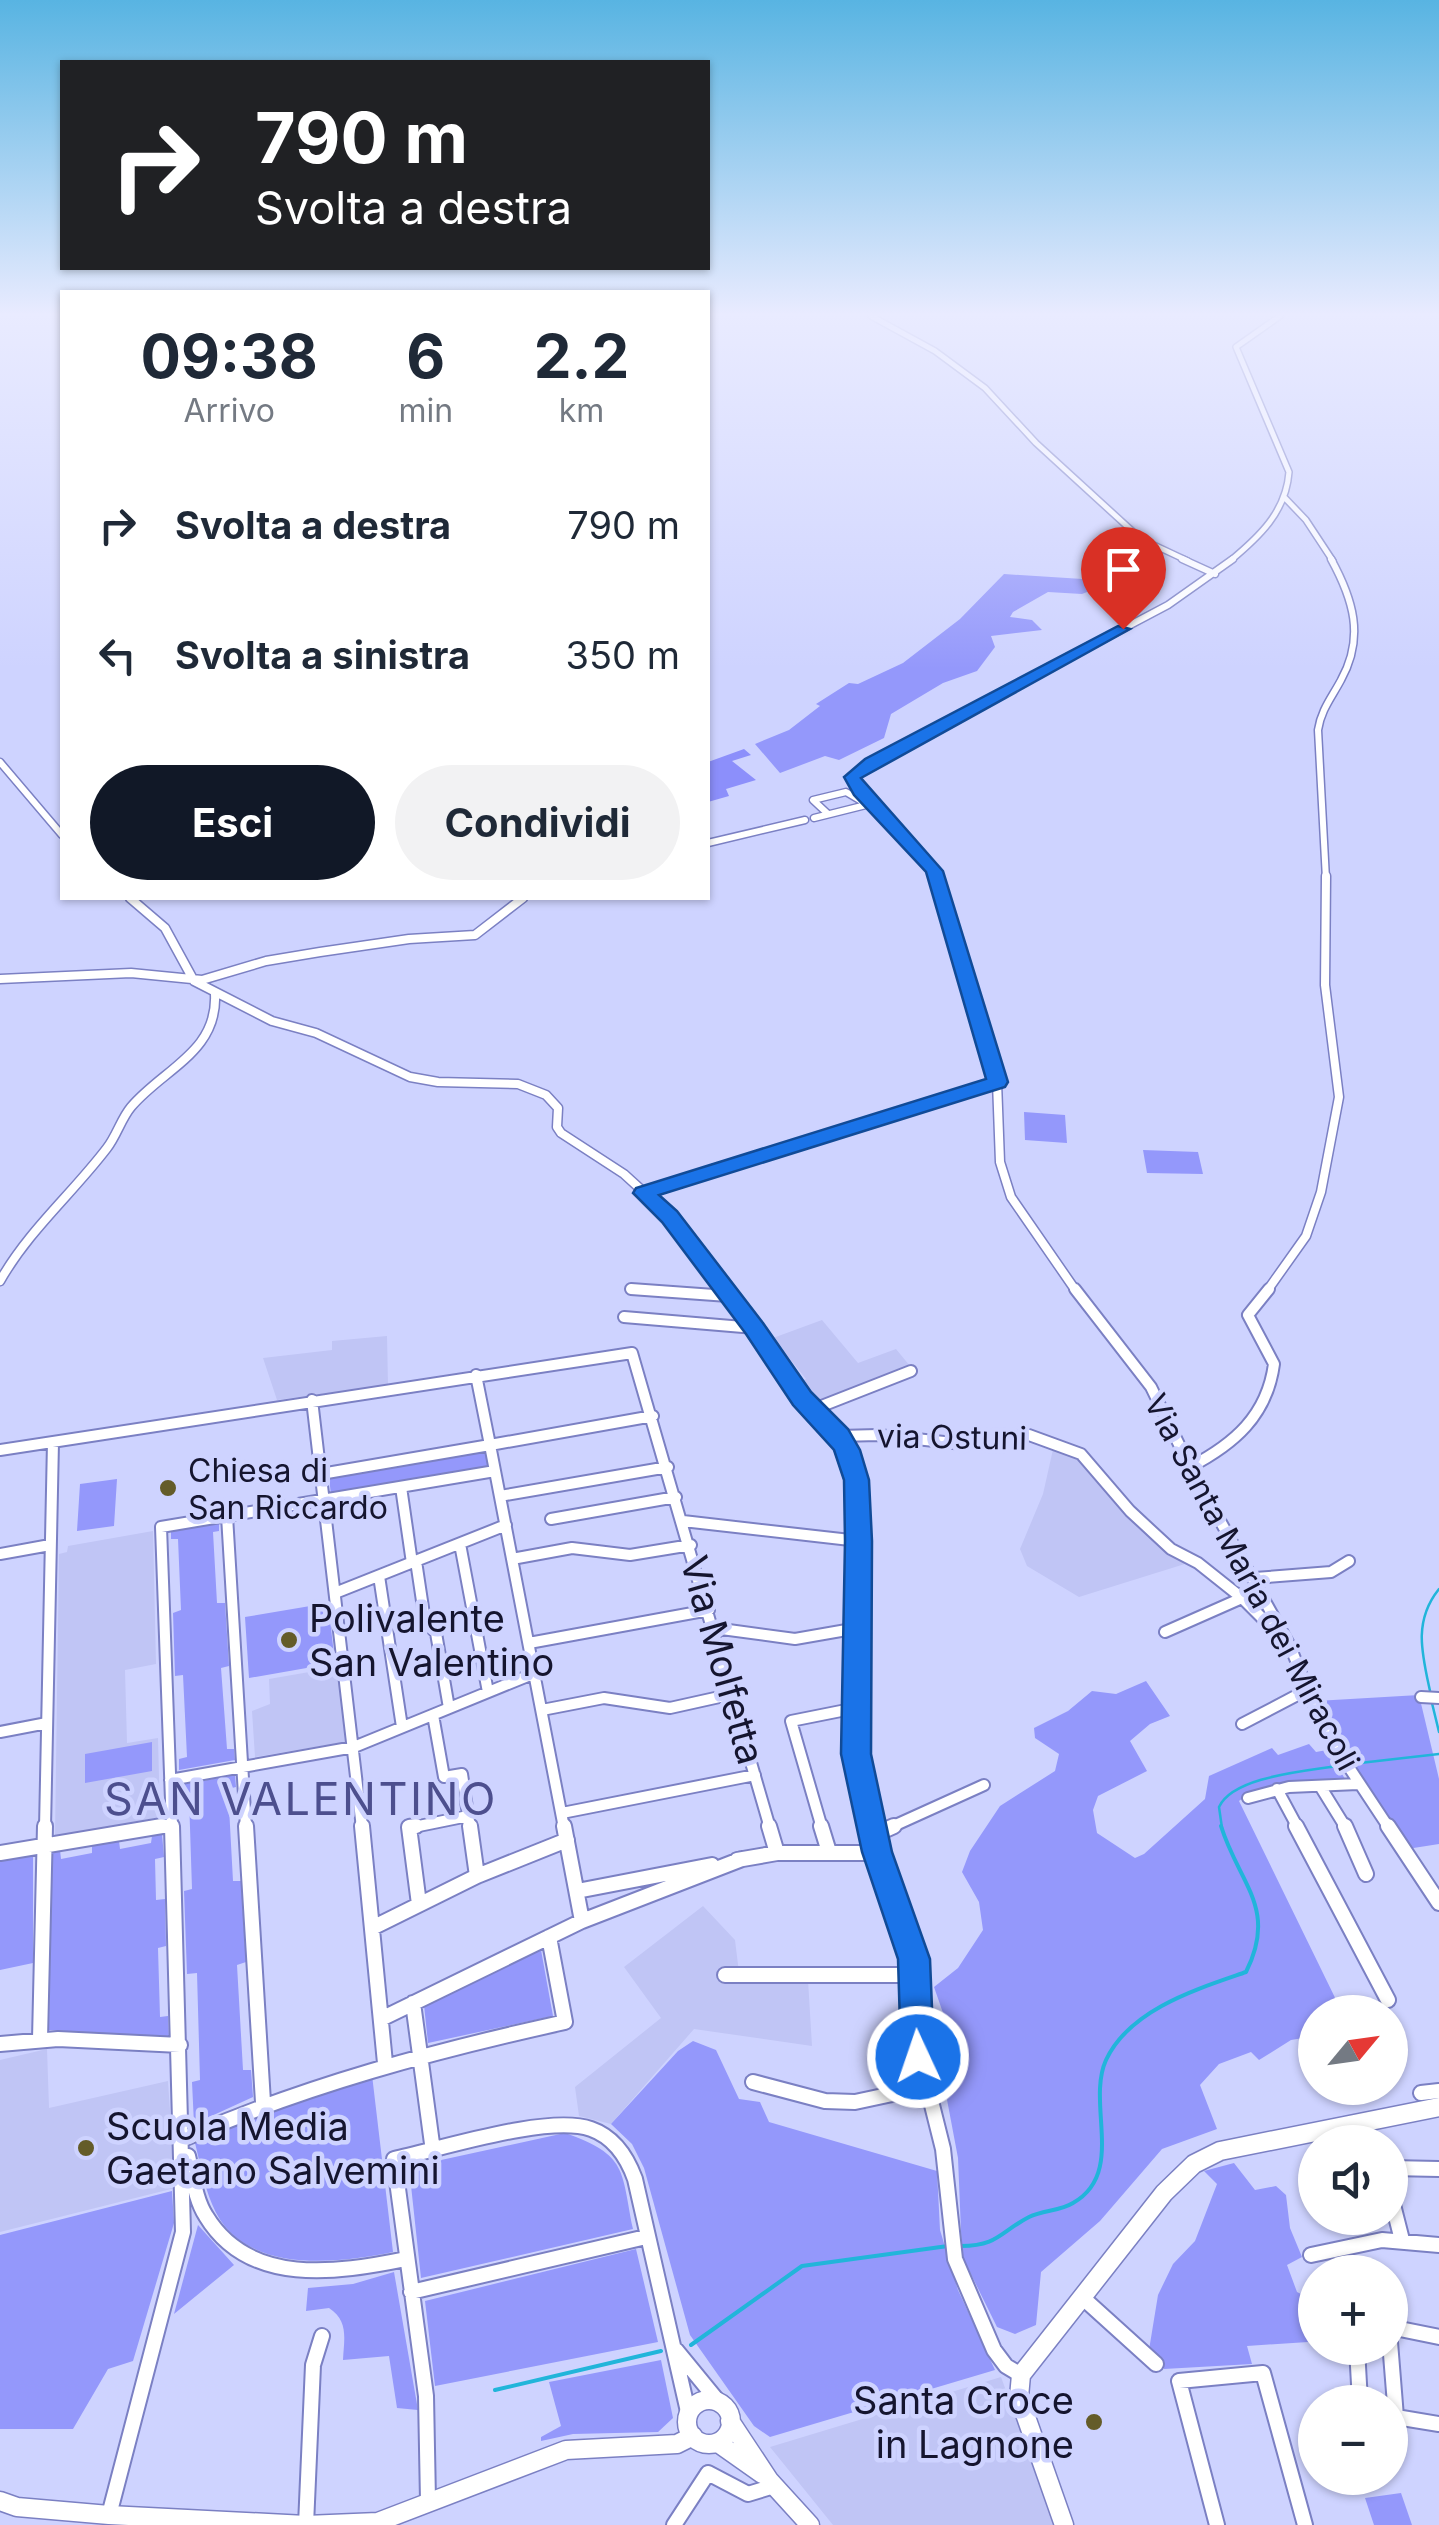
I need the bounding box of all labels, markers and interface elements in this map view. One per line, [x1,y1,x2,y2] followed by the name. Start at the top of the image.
[255,95,468,180] text: 790 m
[90,100,220,230] icon: right
[255,180,572,235] text: Svolta a destra
[141,320,318,392] text: 09:38
[406,320,445,392] text: 6
[534,320,629,392] text: 2.2
[184,391,275,430] text: Arrivo
[398,391,453,430] text: min
[559,391,604,430] text: km
[90,498,145,553] icon: right
[175,502,451,548] text: Svolta a destra
[567,502,680,548] text: 790 m
[1081,527,1166,630] pin
[1096,542,1151,597] icon: arrive
[90,628,145,683] icon: left
[175,632,470,678] text: Svolta a sinistra
[565,632,680,678] text: 350 m
[90,765,375,880] button: Esci
[395,765,680,880] button: Condividi
[1136,1387,1368,1777] street label: Via Santa Maria dei Miracoli
[877,1416,1027,1458] street label: via Ostuni
[188,1451,388,1527] place label: Chiesa di San Riccardo
[157,1477,179,1499] marker: Chiesa di San Riccardo
[671,1551,775,1769] street label: Via Molfetta
[309,1595,554,1685] place label: Polivalente San Valentino
[278,1629,300,1651] marker: Polivalente San Valentino
[104,1771,498,1826] district label: SAN VALENTINO
[1298,1995,1408,2105] north arrow
[1298,1995,1408,2495] map controls
[866,2005,970,2109] position arrow
[106,2103,440,2193] place label: Scuola Media Gaetano Salvemini
[1298,2125,1408,2235] button: sound
[75,2137,97,2159] marker: Scuola Media Gaetano Salvemini
[1298,2255,1408,2365] button: +
[853,2377,1074,2467] place label: Santa Croce in Lagnone
[1298,2385,1408,2495] button: −
[1083,2411,1105,2433] marker: Santa Croce in Lagnone

